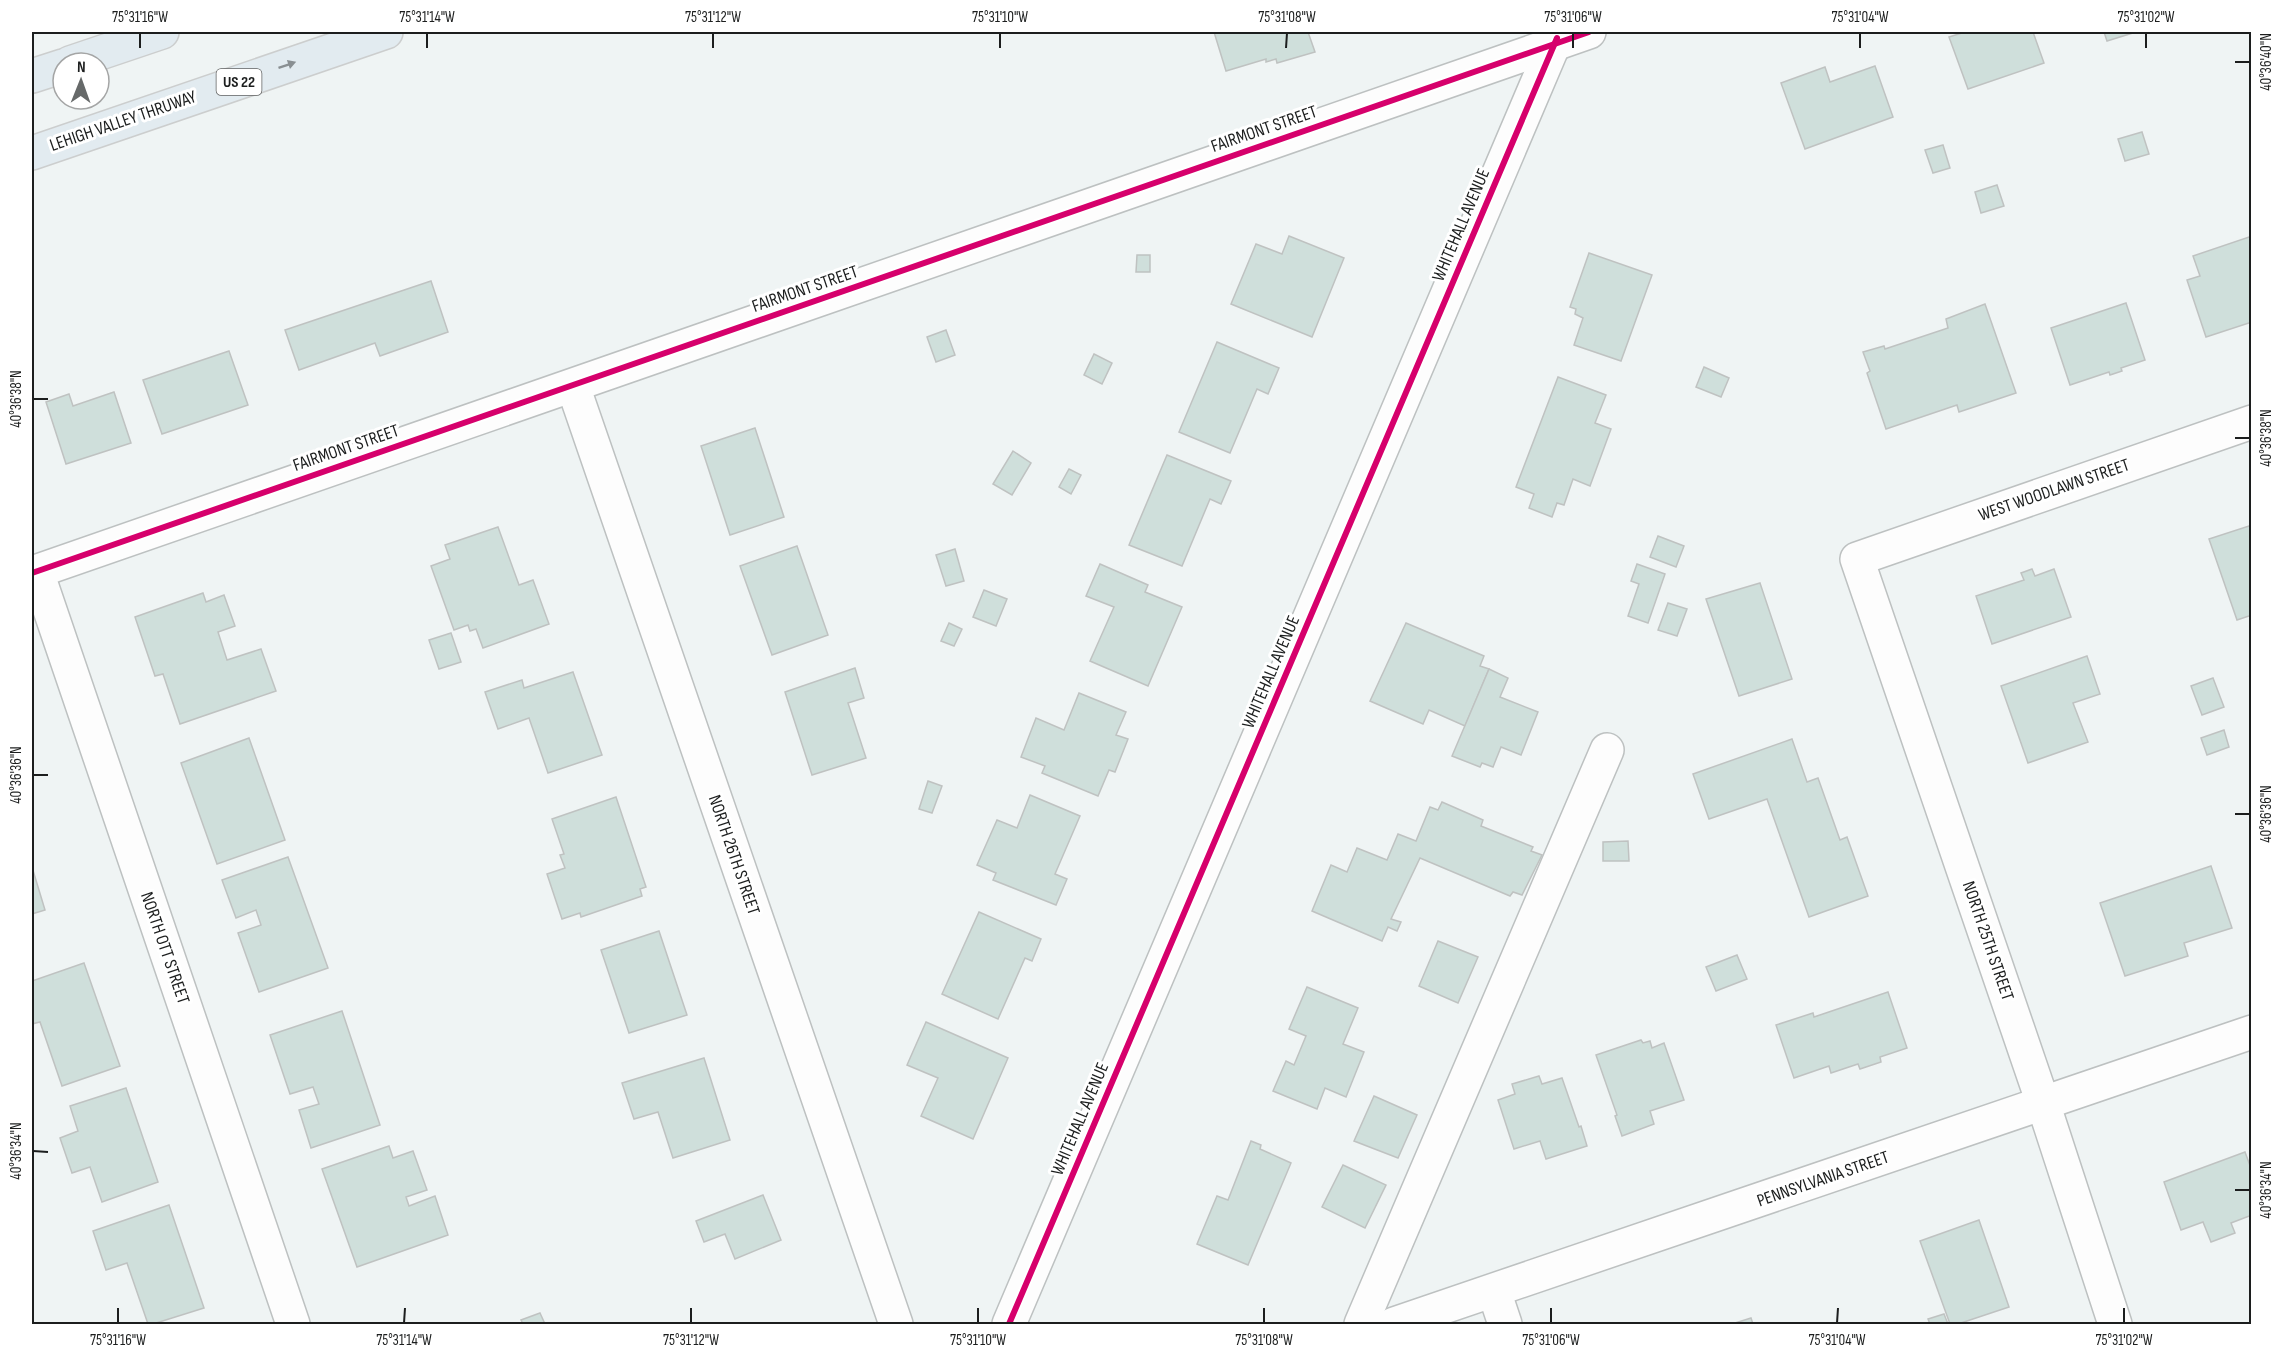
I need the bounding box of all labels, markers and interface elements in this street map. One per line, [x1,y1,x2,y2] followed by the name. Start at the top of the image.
[112,8,168,27] text: 75°31'16"W
[399,8,455,27] text: 75°31'14"W
[685,8,741,27] text: 75°31'12"W
[972,8,1028,27] text: 75°31'10"W
[1258,8,1316,27] text: 75°31'08"W
[1544,8,1602,27] text: 75°31'06"W
[1831,8,1889,27] text: 75°31'04"W
[2117,8,2175,27] text: 75°31'02"W
[2257,33,2276,91] text: 40°36'40"N
[51,51,111,111] north arrow
[77,58,86,77] text: N
[278,60,296,70] one-way arrow
[216,69,262,95] road number: US 22
[47,86,199,156] street label: LEHIGH VALLEY THRUWAY
[1208,101,1320,157] street label: FAIRMONT STREET
[1428,165,1494,285] street label: WHITEHALL AVENUE
[749,261,861,317] street label: FAIRMONT STREET
[7,370,26,428] text: 40°36'38"N
[2257,409,2276,467] text: 40°36'38"N
[290,420,402,476] street label: FAIRMONT STREET
[1976,454,2132,526] street label: WEST WOODLAWN STREET
[1238,612,1304,732] street label: WHITEHALL AVENUE
[7,746,26,804] text: 40°36'36"N
[2257,785,2276,843] text: 40°36'36"N
[704,792,764,918] street label: NORTH 26TH STREET
[1958,879,2018,1003] street label: NORTH 25TH STREET
[136,889,194,1007] street label: NORTH OTT STREET
[1047,1059,1113,1179] street label: WHITEHALL AVENUE
[7,1122,26,1180] text: 40°36'34"N
[1754,1147,1892,1211] street label: PENNSYLVANIA STREET
[2257,1161,2276,1219] text: 40°36'34"N
[90,1331,146,1350] text: 75°31'16"W
[376,1331,432,1350] text: 75°31'14"W
[663,1331,719,1350] text: 75°31'12"W
[950,1331,1006,1350] text: 75°31'10"W
[1235,1331,1293,1350] text: 75°31'08"W
[1522,1331,1580,1350] text: 75°31'06"W
[1808,1331,1866,1350] text: 75°31'04"W
[2095,1331,2153,1350] text: 75°31'02"W

